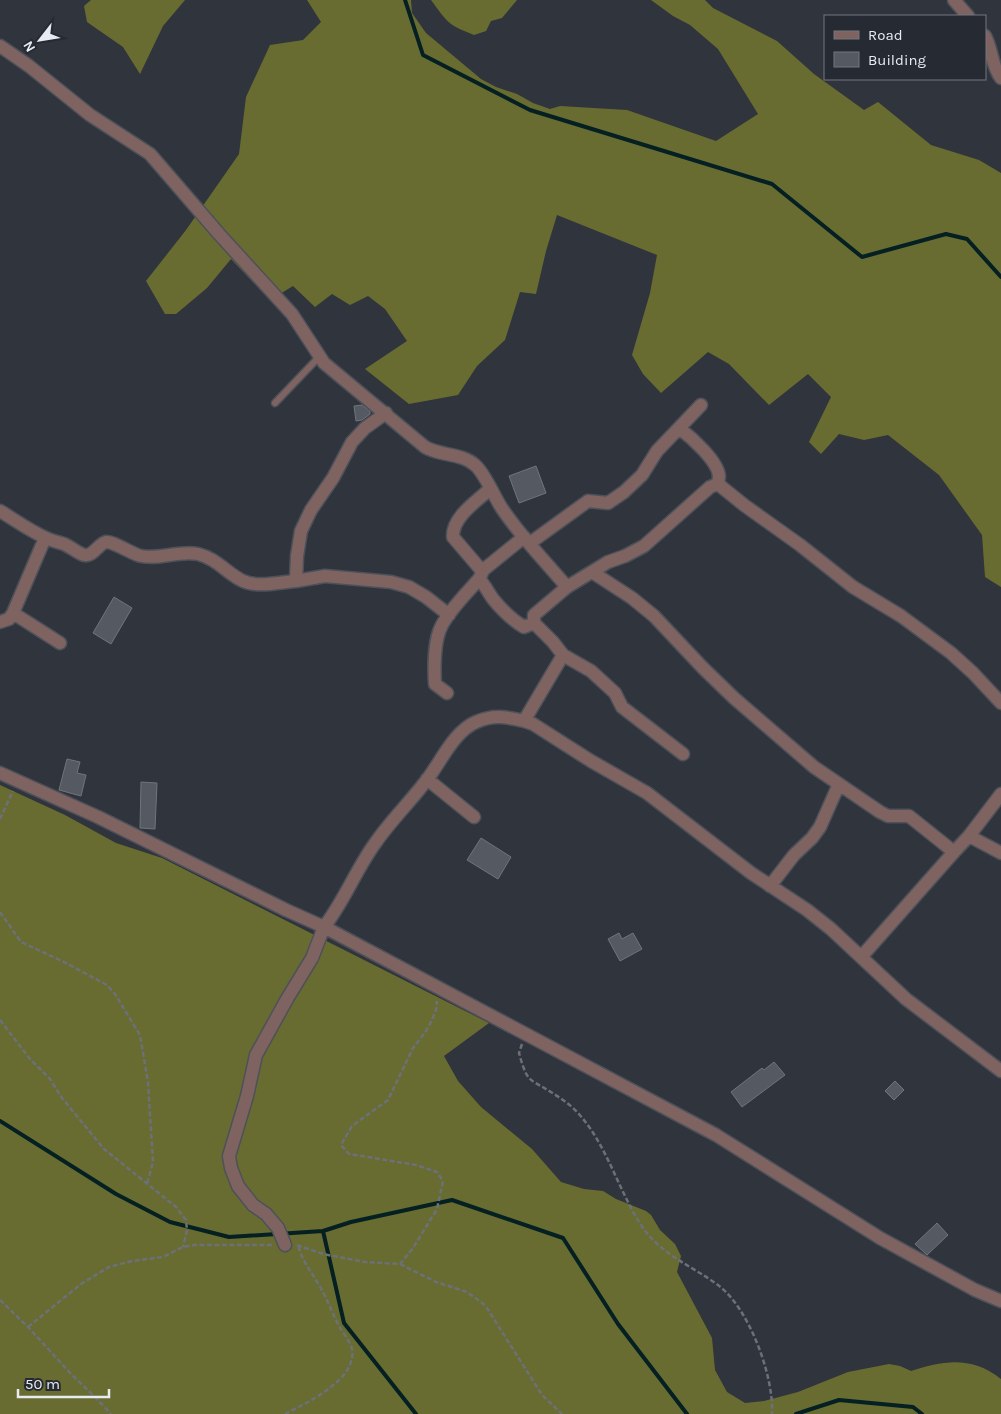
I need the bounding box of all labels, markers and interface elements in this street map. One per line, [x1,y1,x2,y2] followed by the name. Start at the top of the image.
[15,15,65,65] north arrow
[824,15,986,80] legend
[868,26,903,44] text: Road
[19,38,39,55] text: N
[868,51,926,69] text: Building
[18,1366,109,1398] scale bar
[25,1375,60,1393] text: 50 m

